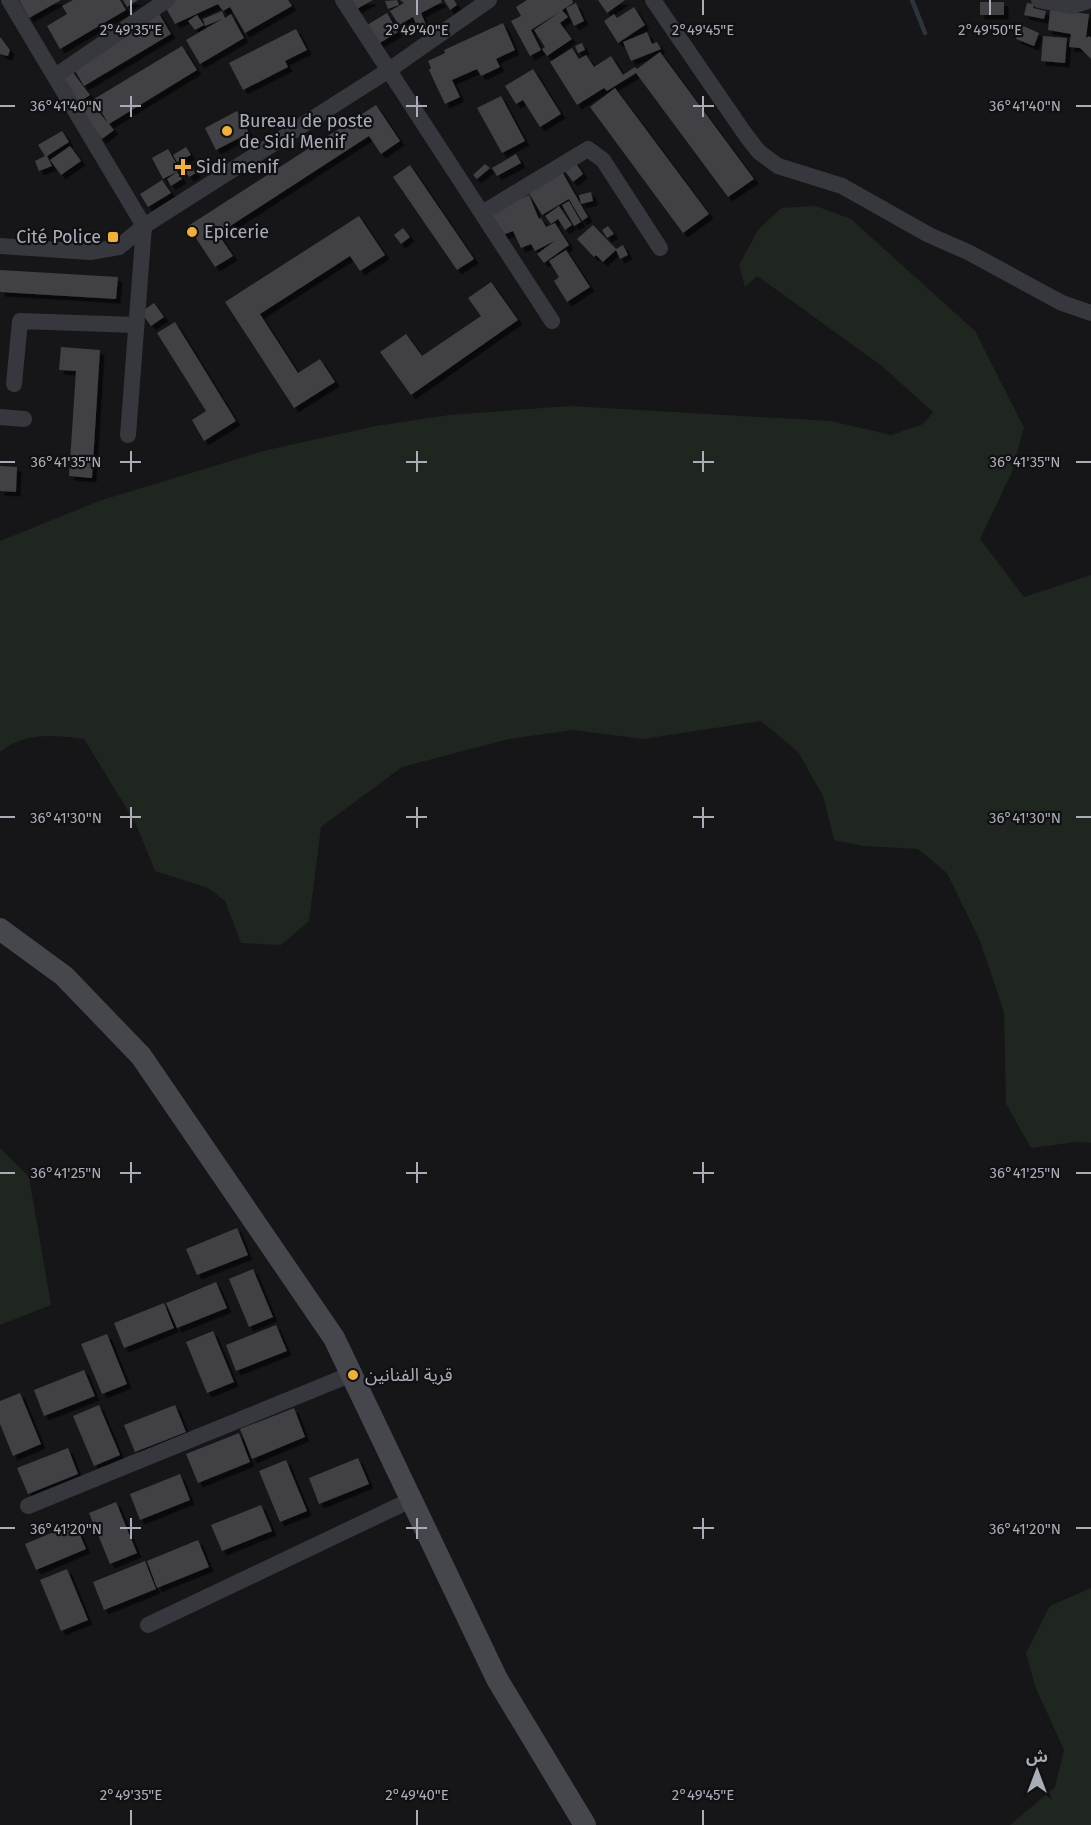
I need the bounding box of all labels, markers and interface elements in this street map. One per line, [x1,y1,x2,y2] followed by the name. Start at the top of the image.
[100,21,162,39] text: 2°49'35"E
[385,21,449,39] text: 2°49'40"E
[672,21,734,39] text: 2°49'45"E
[958,21,1022,39] text: 2°49'50"E
[30,97,102,115] text: 36°41'40"N
[989,97,1061,115] text: 36°41'40"N
[239,110,373,153] place label: Bureau de poste de Sidi Menif
[220,124,234,138] marker: Bureau de poste de Sidi Menif
[196,156,280,178] place label: Sidi menif
[174,158,192,176] marker: Sidi menif
[204,221,269,243] place label: Epicerie
[185,225,199,239] marker: Epicerie
[16,226,101,248] place label: Cité Police
[106,230,120,244] marker: Cité Police
[31,453,101,471] text: 36°41'35"N
[990,453,1060,471] text: 36°41'35"N
[30,809,102,827] text: 36°41'30"N
[989,809,1061,827] text: 36°41'30"N
[31,1164,101,1182] text: 36°41'25"N
[990,1164,1060,1182] text: 36°41'25"N
[365,1364,453,1386] place label: قرية الفنانين
[346,1368,360,1382] marker: قرية الفنانين
[30,1520,102,1538] text: 36°41'20"N
[989,1520,1061,1538] text: 36°41'20"N
[1007,1741,1067,1801] north arrow
[1026,1747,1048,1766] text: ش
[100,1786,162,1804] text: 2°49'35"E
[385,1786,449,1804] text: 2°49'40"E
[672,1786,734,1804] text: 2°49'45"E

